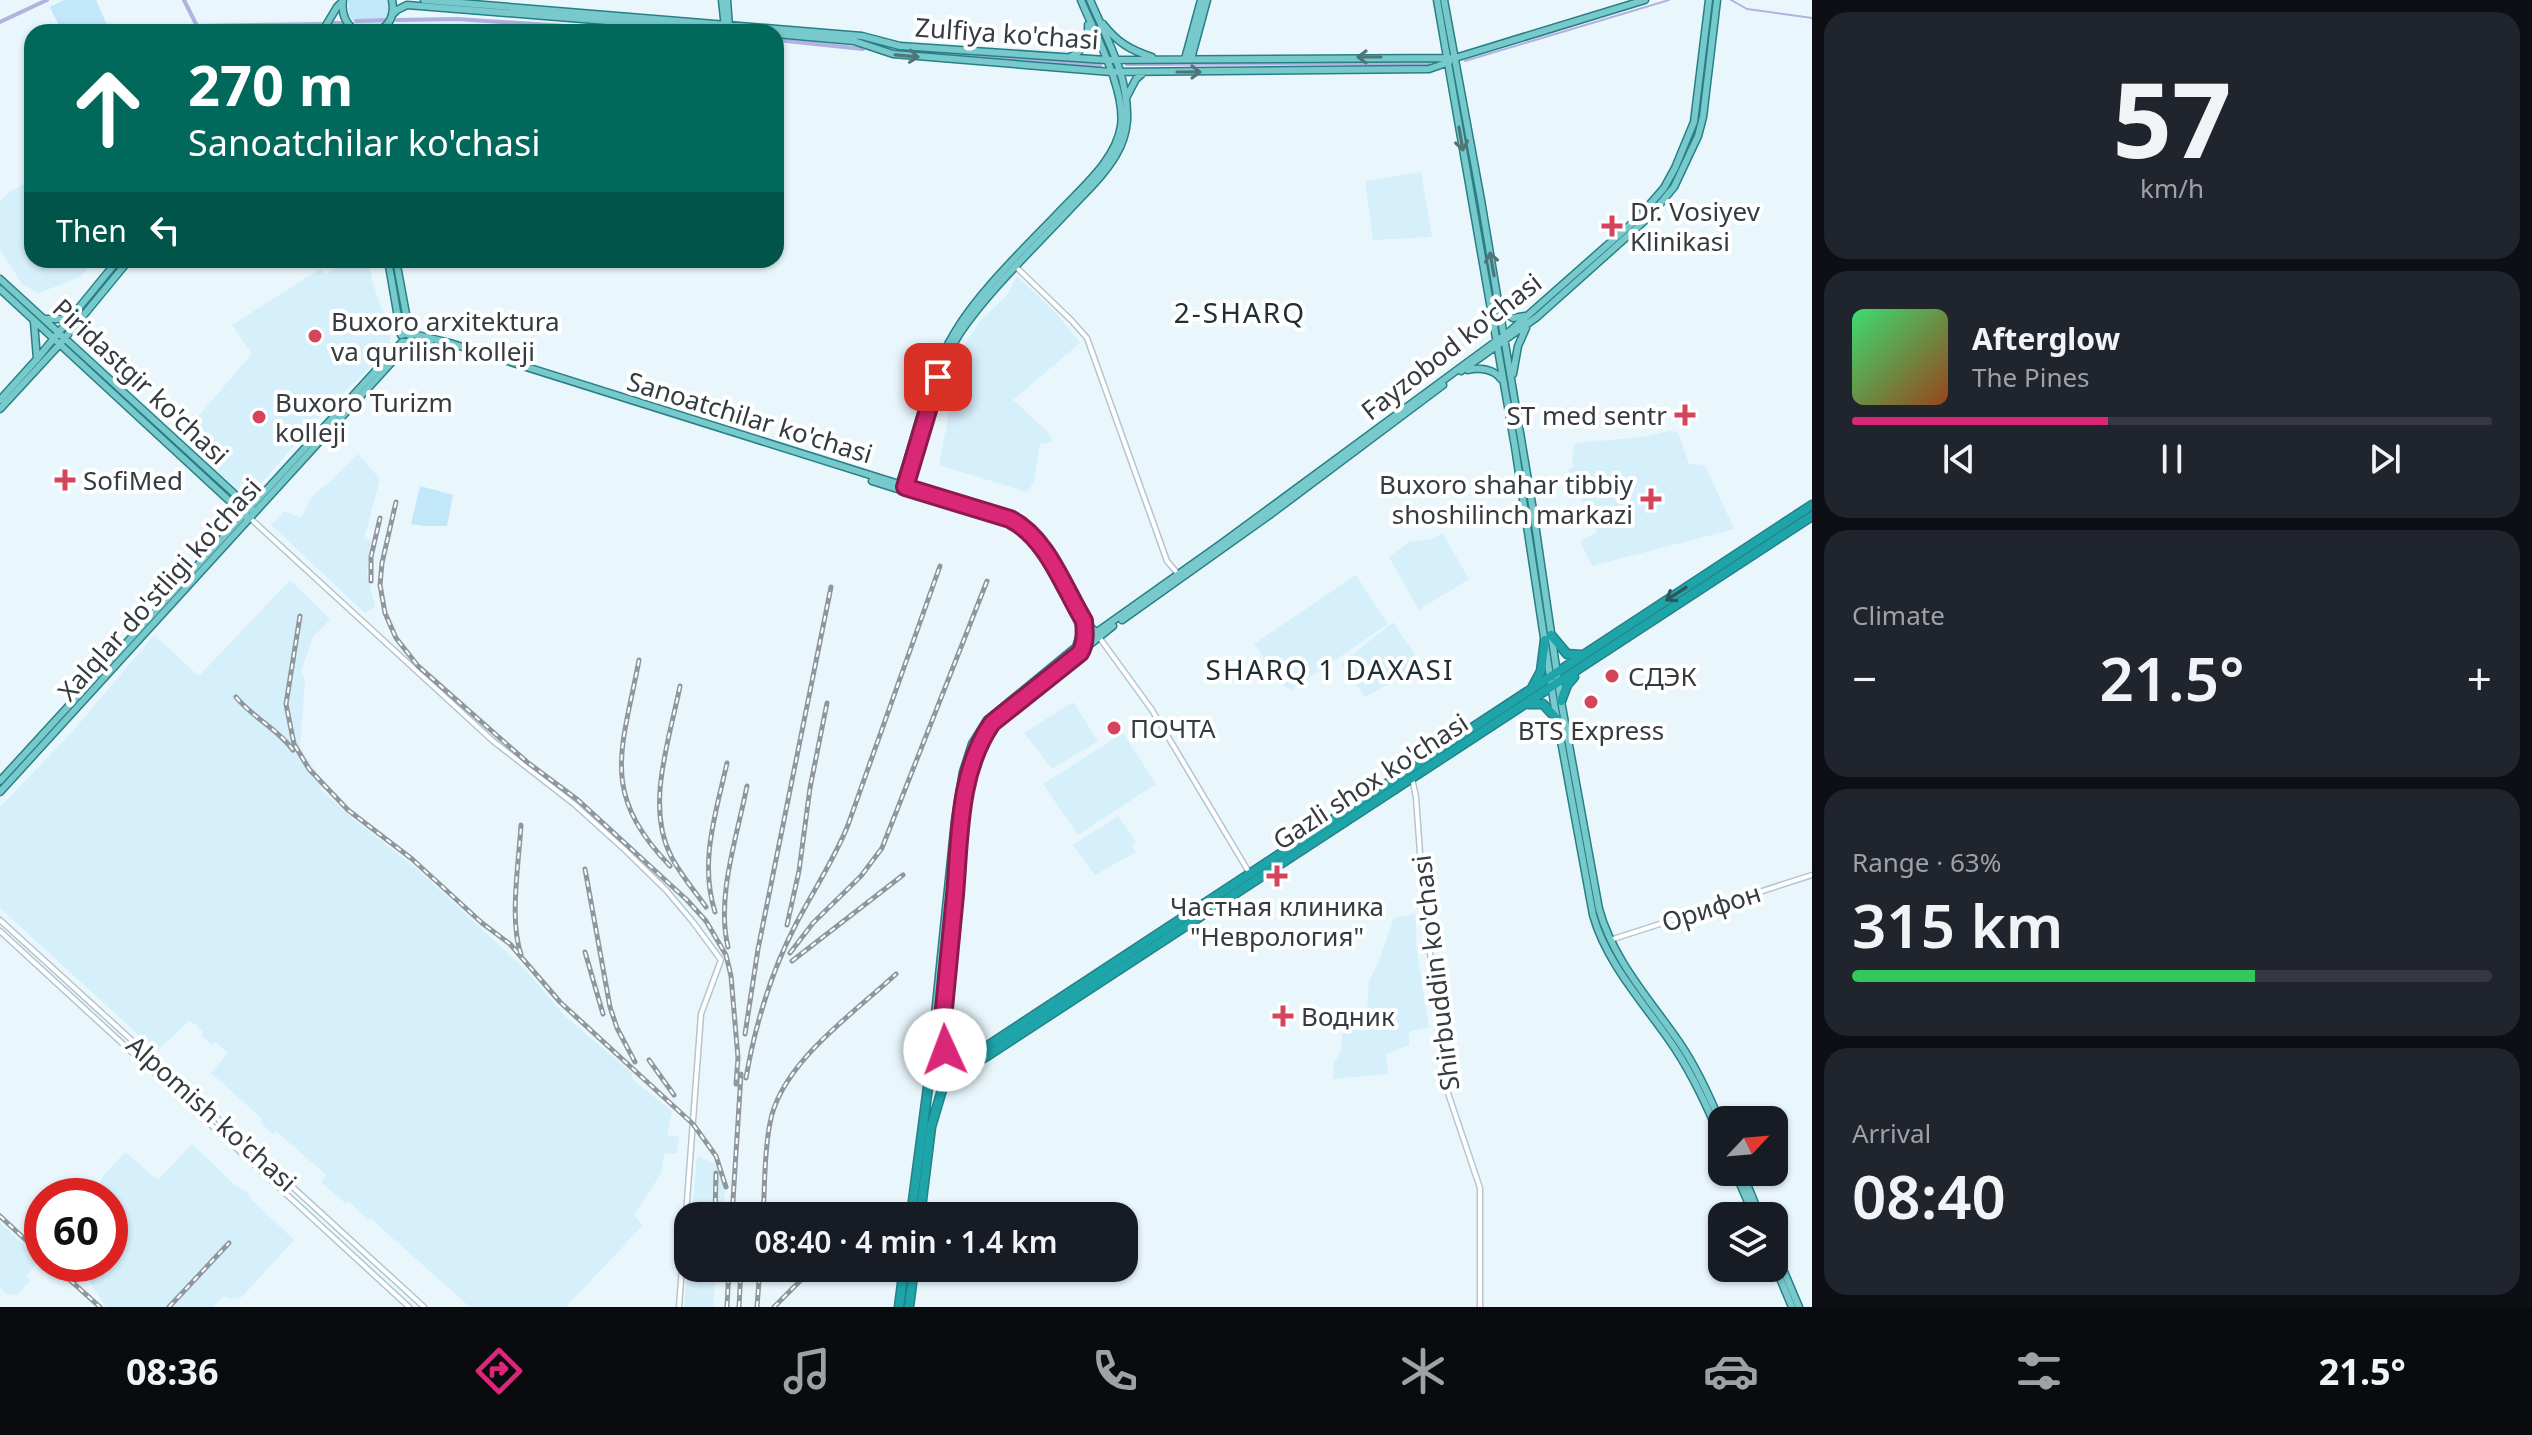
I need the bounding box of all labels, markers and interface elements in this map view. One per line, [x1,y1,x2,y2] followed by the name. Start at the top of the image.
[914,9,1100,57] street label: Zulfiya ko'chasi
[188,46,353,122] text: 270 m
[2113,47,2231,188] text: 57
[893,49,920,64] one-way arrow
[1356,50,1383,65] one-way arrow
[56,56,160,160] icon: ahead
[1175,64,1202,80] one-way arrow
[188,118,541,167] text: Sanoatchilar ko'chasi
[1455,126,1470,151] one-way arrow
[2140,170,2204,206] text: km/h
[1630,193,1761,259] place label: Dr. Vosiyev Klinikasi
[143,208,187,252] icon: left
[56,210,127,251] text: Then
[1601,215,1623,237] marker: Dr. Vosiyev Klinikasi
[1484,252,1499,278] one-way arrow
[1353,264,1549,428] street label: Fayzobod ko'chasi
[45,290,237,472] street label: Piridastgir ko'chasi
[1174,293,1306,331] district label: 2-SHARQ
[331,303,560,369] place label: Buxoro arxitektura va qurilish kolleji
[1972,318,2120,359] text: Afterglow
[306,327,324,345] marker: Buxoro arxitektura va qurilish kolleji
[904,343,972,411] pin
[916,355,960,399] icon: arrive
[1972,359,2090,395] text: The Pines
[623,363,877,471] street label: Sanoatchilar ko'chasi
[275,384,453,450] place label: Buxoro Turizm kolleji
[1506,397,1667,433] place label: ST med sentr
[1674,404,1696,426] marker: ST med sentr
[250,408,268,426] marker: Buxoro Turizm kolleji
[1937,437,1981,481] icon: previous
[2150,437,2194,481] icon: pause
[2363,437,2407,481] icon: next
[83,462,183,498] place label: SofiMed
[1379,466,1634,532] place label: Buxoro shahar tibbiy shoshilinch markazi
[54,469,76,491] marker: SofiMed
[49,470,269,708] street label: Xalqlar do'stligi ko'chasi
[1640,488,1662,510] marker: Buxoro shahar tibbiy shoshilinch markazi
[1666,585,1688,602] one-way arrow
[1852,597,1945,633] text: Climate
[2099,637,2245,719] text: 21.5°
[1852,648,1877,708] text: −
[2467,648,2492,708] text: +
[1206,650,1454,688] district label: SHARQ 1 DAXASI
[1628,658,1697,694] place label: СДЭК
[1603,667,1621,685] marker: СДЭК
[1582,693,1600,711] marker: BTS Express
[1265,704,1475,858] street label: Gazli shox ko'chasi
[1130,710,1216,746] place label: ПОЧТА
[1518,712,1664,748] place label: BTS Express
[1105,719,1123,737] marker: ПОЧТА
[1852,844,2001,880] text: Range · 63%
[1403,853,1467,1093] street label: Shirbuddin ko'chasi
[1266,865,1288,887] marker: Частная клиника "Неврология"
[1657,874,1765,940] street label: Орифон
[1852,884,2063,966] text: 315 km
[1170,888,1384,954] place label: Частная клиника "Неврология"
[1301,998,1395,1034] place label: Водник
[1272,1005,1294,1027] marker: Водник
[903,1008,987,1092] position arrow
[119,1027,305,1199] street label: Alpomish ko'chasi
[1708,1106,1788,1186] north arrow
[1708,1106,1788,1282] map controls
[1852,1115,1931,1151] text: Arrival
[1852,1155,2006,1237] text: 08:40
[24,1178,128,1282] speed limit sign: 60
[1708,1202,1788,1282] button: layers
[755,1221,1057,1262] text: 08:40 · 4 min · 1.4 km
[471,1343,527,1399] icon: directions
[779,1343,835,1399] icon: music
[1087,1343,1143,1399] icon: phone
[1395,1343,1451,1399] icon: climate
[1703,1343,1759,1399] icon: car
[2011,1343,2067,1399] icon: filters
[126,1347,219,1396] text: 08:36
[2319,1347,2406,1396] text: 21.5°

